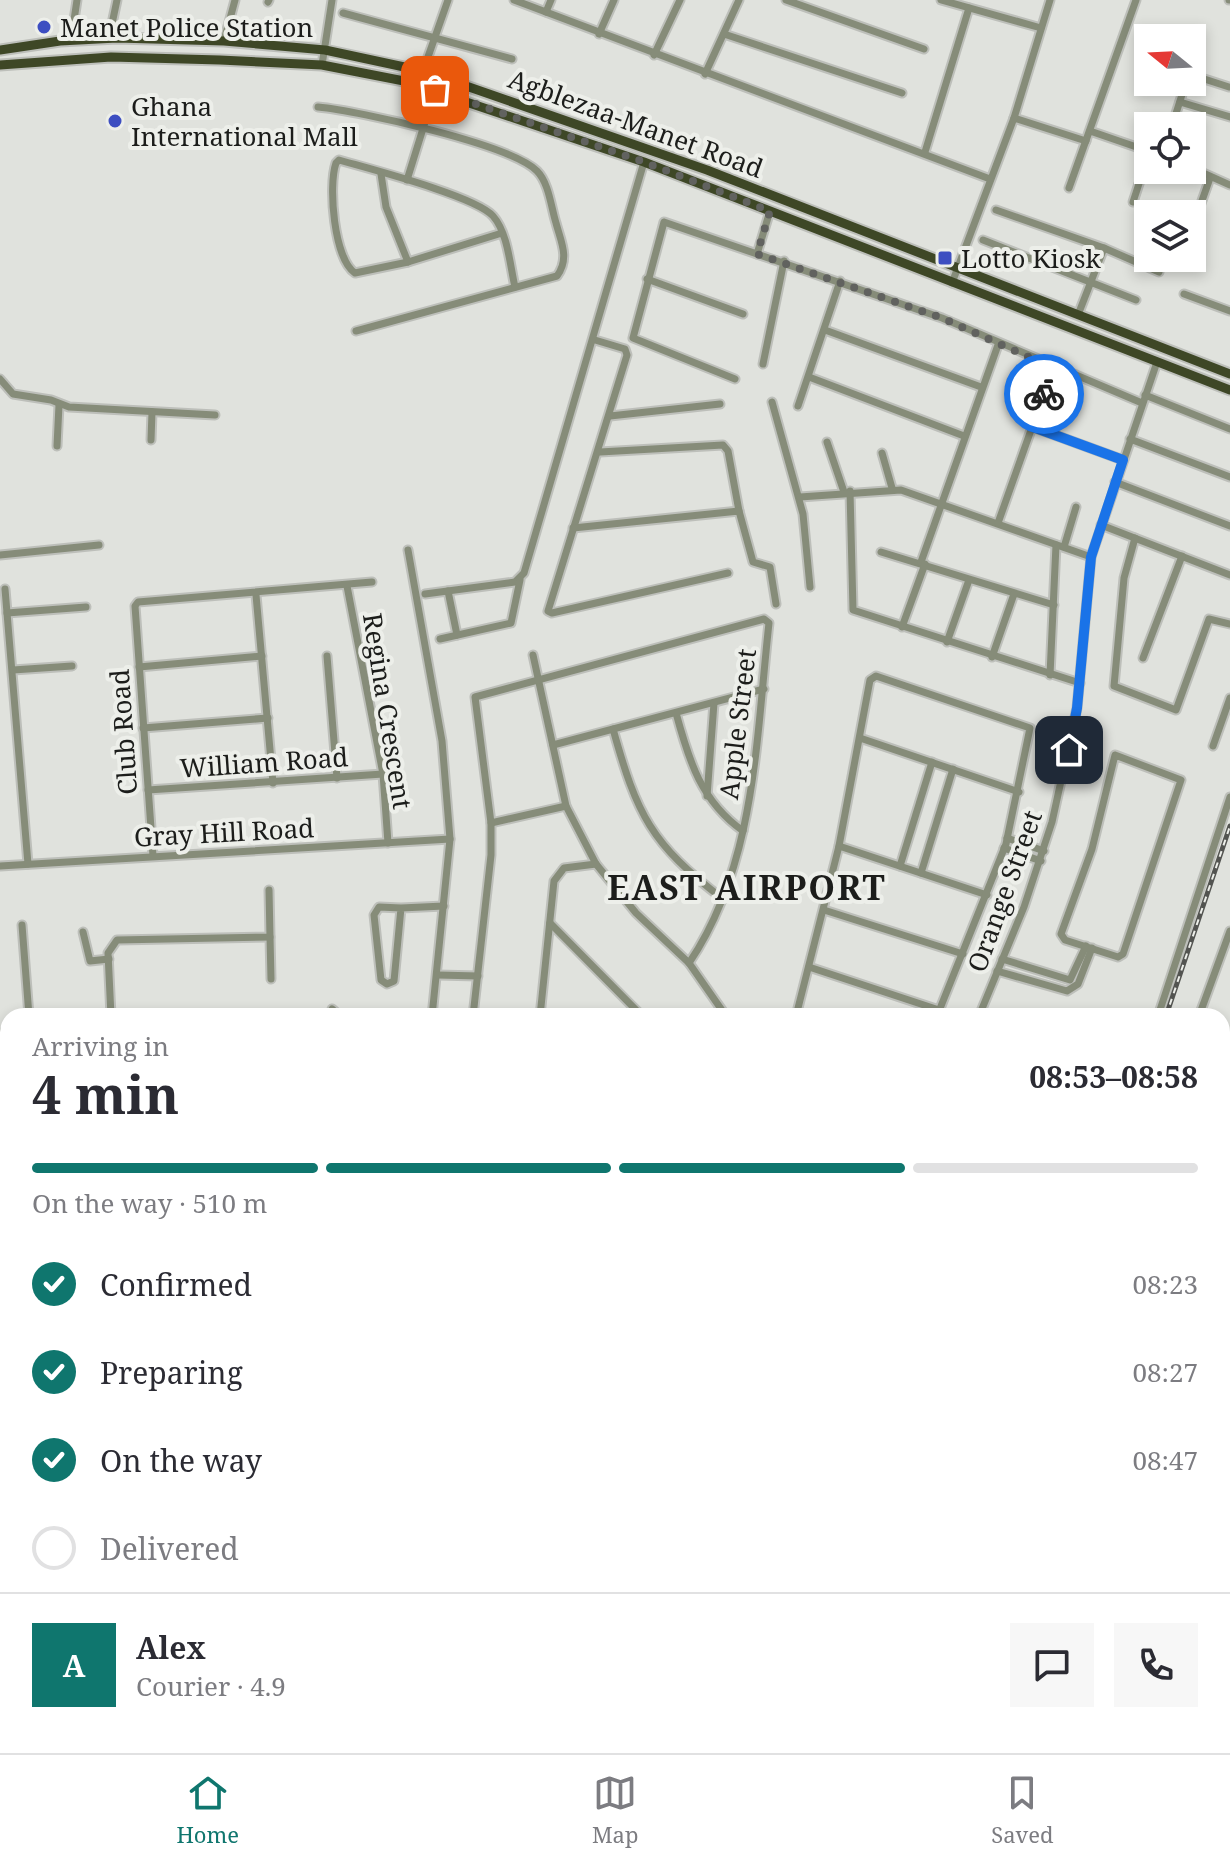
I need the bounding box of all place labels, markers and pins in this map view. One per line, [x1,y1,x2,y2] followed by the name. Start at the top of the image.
[60,9,314,45] place label: Manet Police Station
[35,18,53,36] marker: Manet Police Station
[401,56,469,124] pin
[131,88,358,154] place label: Ghana International Mall
[106,112,124,130] marker: Ghana International Mall
[961,240,1102,276] place label: Lotto Kiosk
[936,249,954,267] marker: Lotto Kiosk
[1035,716,1103,784] pin

